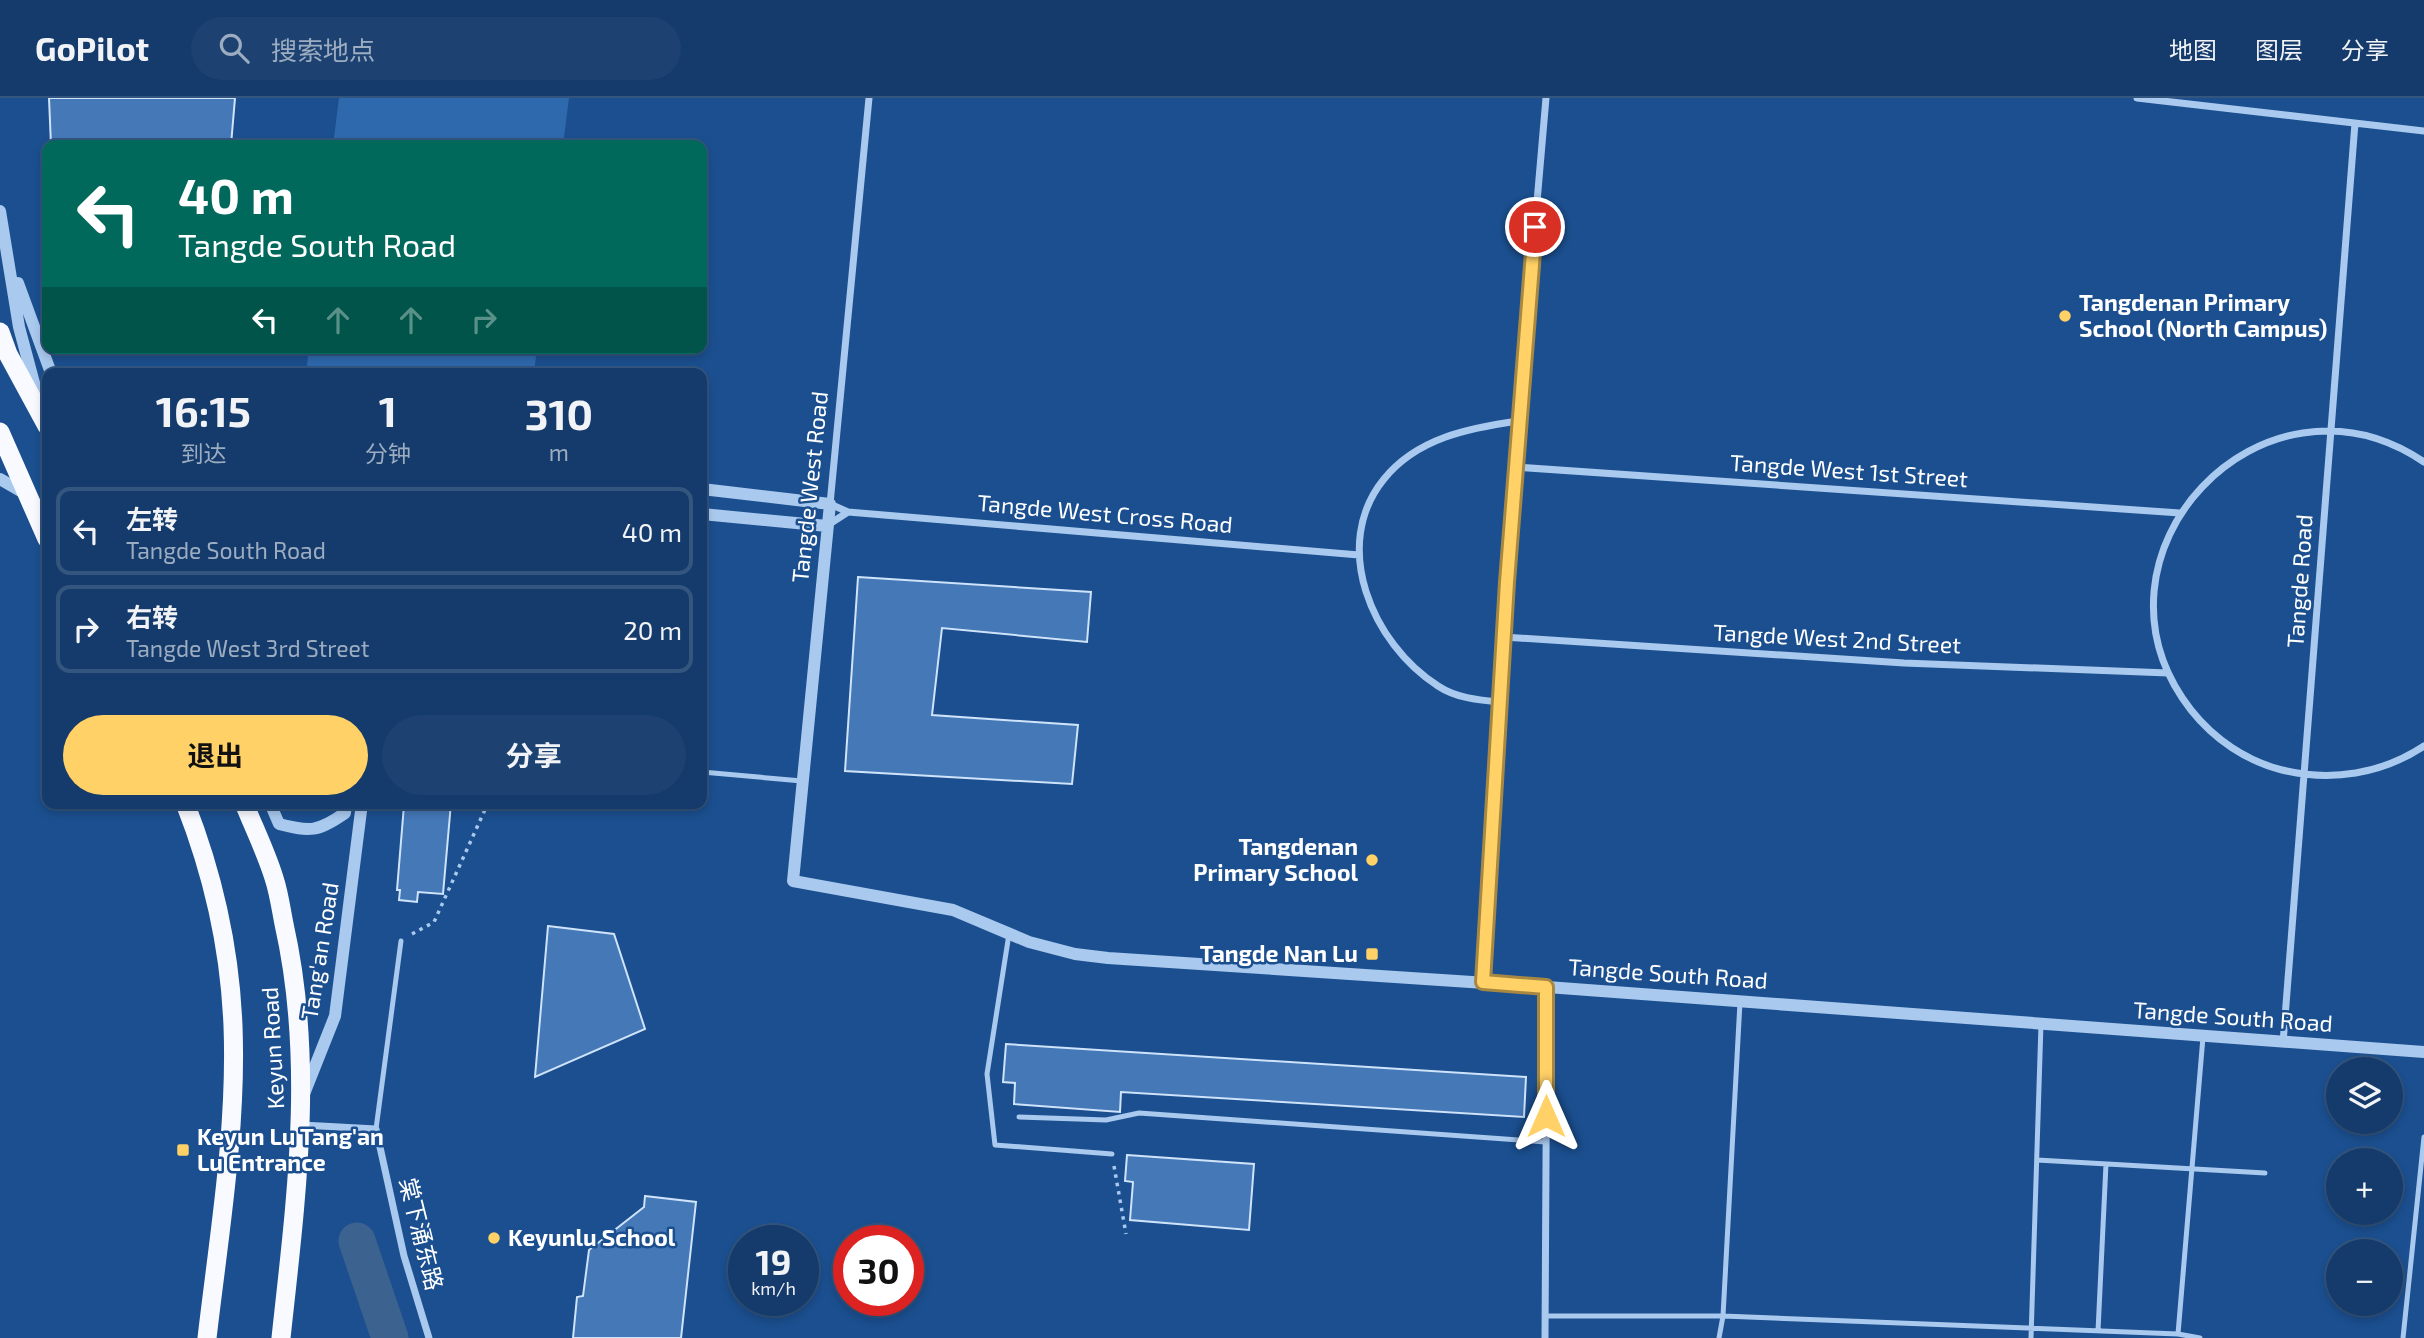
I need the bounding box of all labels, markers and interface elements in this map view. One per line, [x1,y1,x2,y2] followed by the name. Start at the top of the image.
[191,17,681,80] search box
[35,28,149,68] text: GoPilot
[215,29,253,67] icon: search
[271,34,375,65] text: 搜索地点
[2169,35,2217,64] text: 地图
[2255,35,2303,64] text: 图层
[2341,35,2389,64] text: 分享
[178,165,294,224] text: 40 m
[63,168,154,259] icon: left
[1505,197,1565,257] pin
[1516,208,1554,246] icon: arrive
[178,225,456,263] text: Tangde South Road
[2079,288,2327,342] place label: Tangdenan Primary School (North Campus)
[246,301,284,339] icon: left
[319,301,357,339] icon: ahead
[392,301,430,339] icon: ahead
[465,301,503,339] icon: right
[2057,308,2073,324] marker: Tangdenan Primary School (North Campus)
[156,385,251,435] text: 16:15
[379,385,397,435] text: 1
[525,388,593,438] text: 310
[785,390,833,584] street label: Tangde West Road
[549,438,569,466] text: m
[180,439,226,467] text: 到达
[365,439,411,467] text: 分钟
[1729,448,1969,492] street label: Tangde West 1st Street
[976,488,1234,538] street label: Tangde West Cross Road
[126,503,178,534] text: 左转
[67,512,105,550] icon: left
[2280,513,2318,649] street label: Tangde Road
[622,516,682,547] text: 40 m
[126,536,326,564] text: Tangde South Road
[126,601,178,632] text: 右转
[67,610,105,648] icon: right
[623,614,682,645] text: 20 m
[1712,618,1962,658] street label: Tangde West 2nd Street
[126,634,370,662] text: Tangde West 3rd Street
[63,715,368,795] button: 退出
[382,715,686,795] button: 分享
[1193,832,1358,886] place label: Tangdenan Primary School
[1364,852,1380,868] marker: Tangdenan Primary School
[294,880,344,1022] street label: Tang'an Road
[1200,939,1358,967] place label: Tangde Nan Lu
[1364,946,1380,962] marker: Tangde Nan Lu
[1567,952,1769,994] street label: Tangde South Road
[255,986,289,1110] street label: Keyun Road
[2132,995,2334,1037] street label: Tangde South Road
[2326,1057,2403,1316] map controls
[2326,1057,2403,1134] button: layers
[1509,1079,1583,1153] position arrow
[197,1122,384,1176] place label: Keyun Lu Tang'an Lu Entrance
[175,1142,191,1158] marker: Keyun Lu Tang'an Lu Entrance
[2326,1148,2403,1225] button: +
[394,1175,449,1293] street label: 棠下涌东路
[508,1223,676,1251] place label: Keyunlu School
[833,1225,924,1316] speed limit sign: 30
[486,1230,502,1246] marker: Keyunlu School
[2326,1239,2403,1316] button: −
[756,1240,791,1282] text: 19
[751,1277,796,1299] text: km/h

